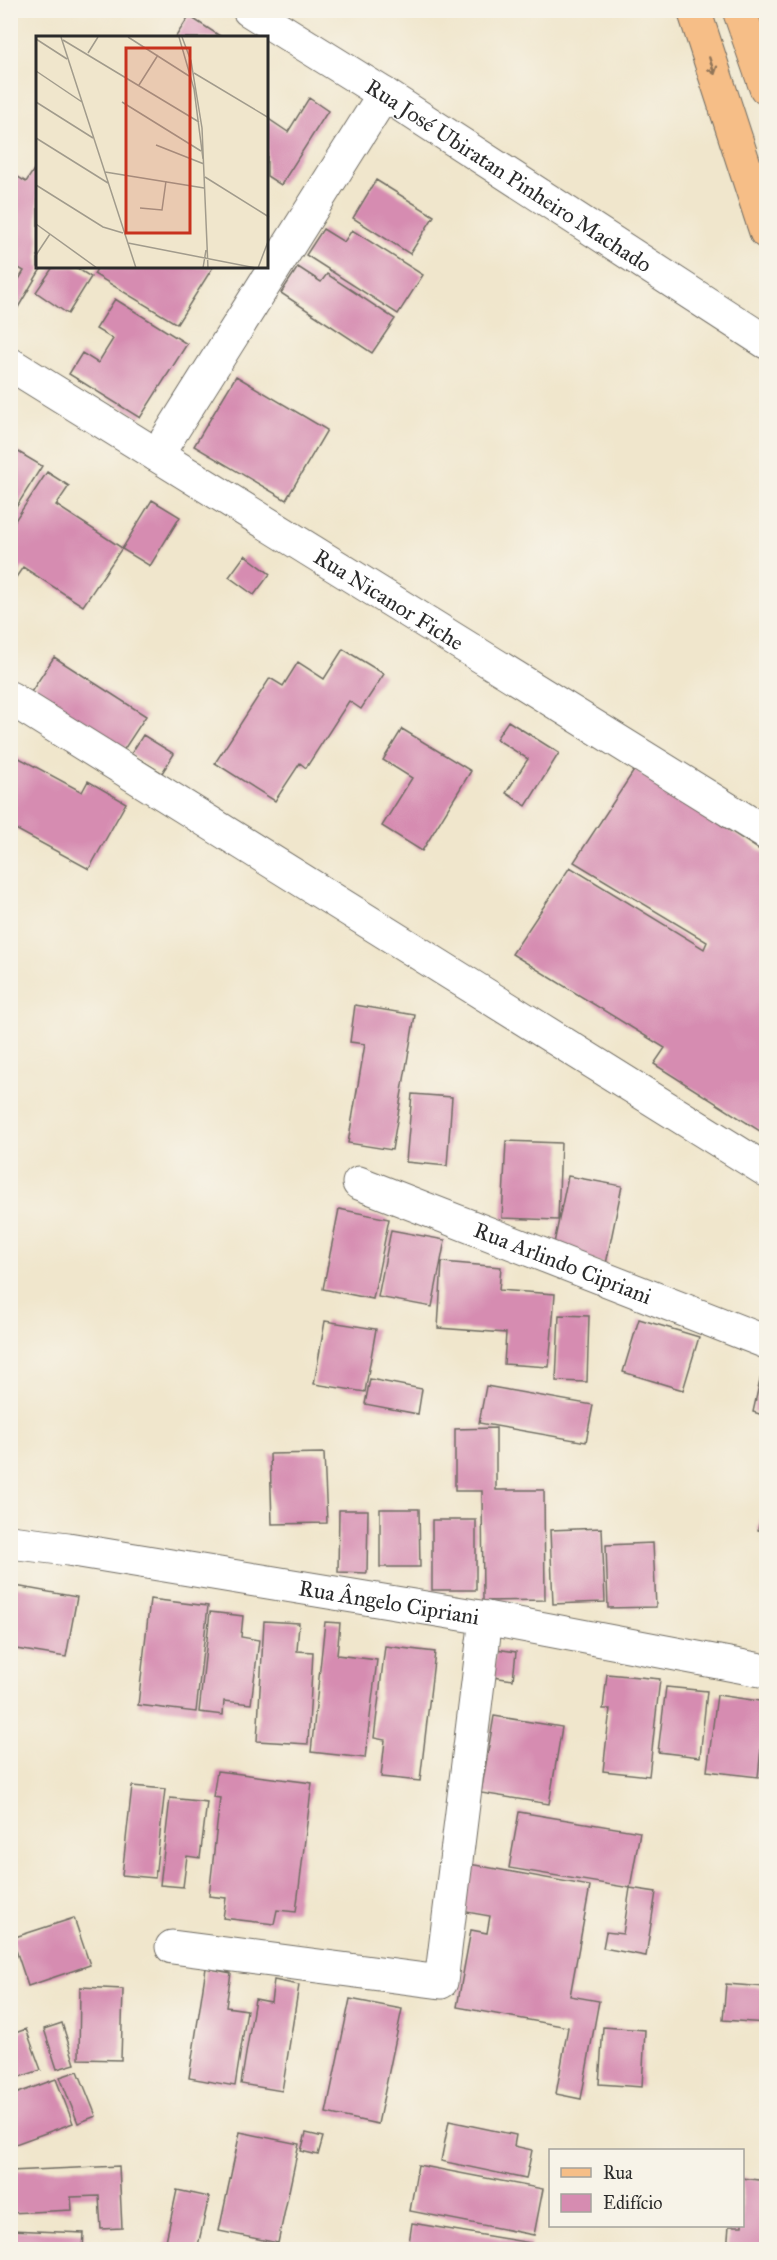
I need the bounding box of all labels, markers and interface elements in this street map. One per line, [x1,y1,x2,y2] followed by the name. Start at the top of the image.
[36,36,268,268] inset map
[707,56,718,75] one-way arrow
[361,73,657,278] street label: Rua José Ubiratan Pinheiro Machado
[309,542,469,656] street label: Rua Nicanor Fiche
[470,1216,656,1310] street label: Rua Arlindo Cipriani
[297,1574,482,1630] street label: Rua Ângelo Cipriani
[549,2149,744,2227] legend
[603,2162,633,2184] text: Rua
[603,2192,662,2214] text: Edifício

